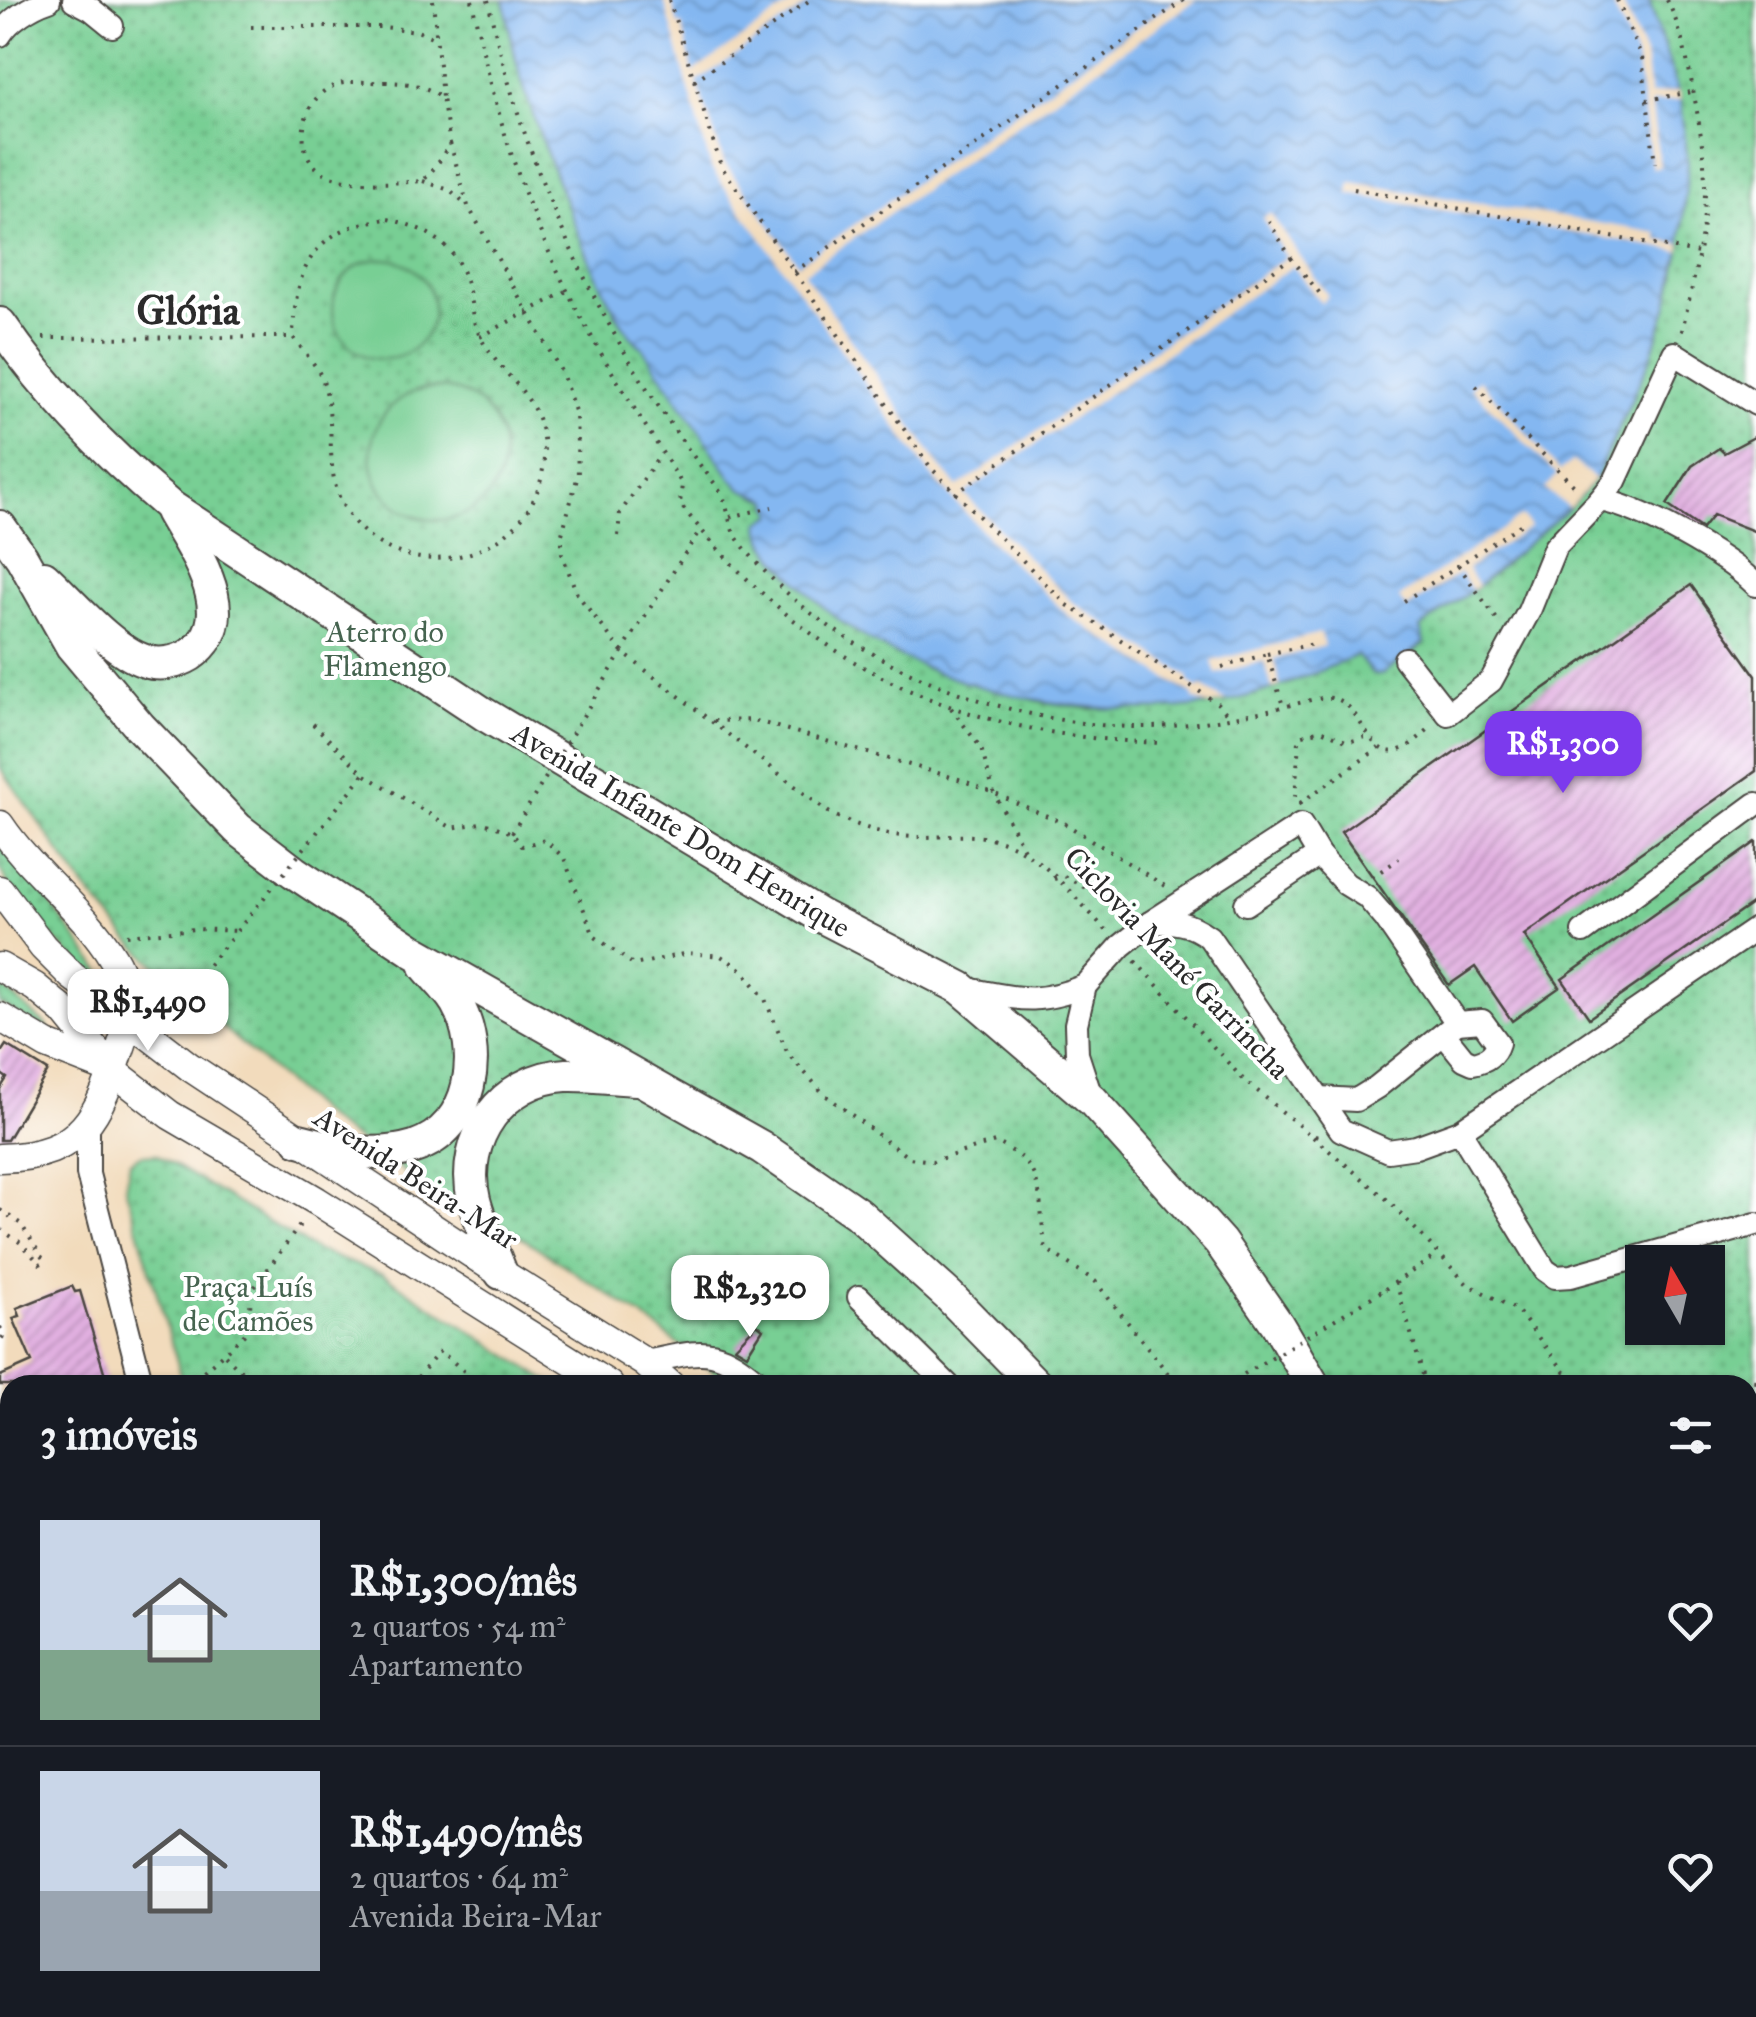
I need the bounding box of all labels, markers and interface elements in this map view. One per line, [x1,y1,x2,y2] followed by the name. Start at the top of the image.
[136,286,241,335] district label: Glória
[323,614,447,684] park label: Aterro do Flamengo
[1471,711,1655,796] pin: R$1,300
[503,713,857,946] street label: Avenida Infante Dom Henrique
[1507,724,1619,763] text: R$1,300
[1057,840,1297,1087] street label: Ciclovia Mané Garrincha
[56,969,240,1054] pin: R$1,490
[90,982,206,1021] text: R$1,490
[306,1098,525,1258] street label: Avenida Beira-Mar
[1625,1245,1725,1345] north arrow
[1625,1245,1725,1345] map controls
[658,1255,842,1340] pin: R$2,320
[693,1268,807,1307] text: R$2,320
[182,1269,314,1339] park label: Praça Luís de Camões
[1663,1408,1718,1463] icon: filters
[40,1409,198,1461] text: 3 imóveis
[350,1555,577,1607] text: R$1,300/mês
[120,1560,240,1680] icon: home
[1663,1593,1718,1648] icon: heart
[350,1607,566,1646] text: 2 quartos · 54 m²
[350,1646,523,1685] text: Apartamento
[350,1806,583,1858] text: R$1,490/mês
[120,1811,240,1931] icon: home
[1663,1844,1718,1899] icon: heart
[350,1858,568,1897] text: 2 quartos · 64 m²
[350,1897,601,1936] text: Avenida Beira-Mar

